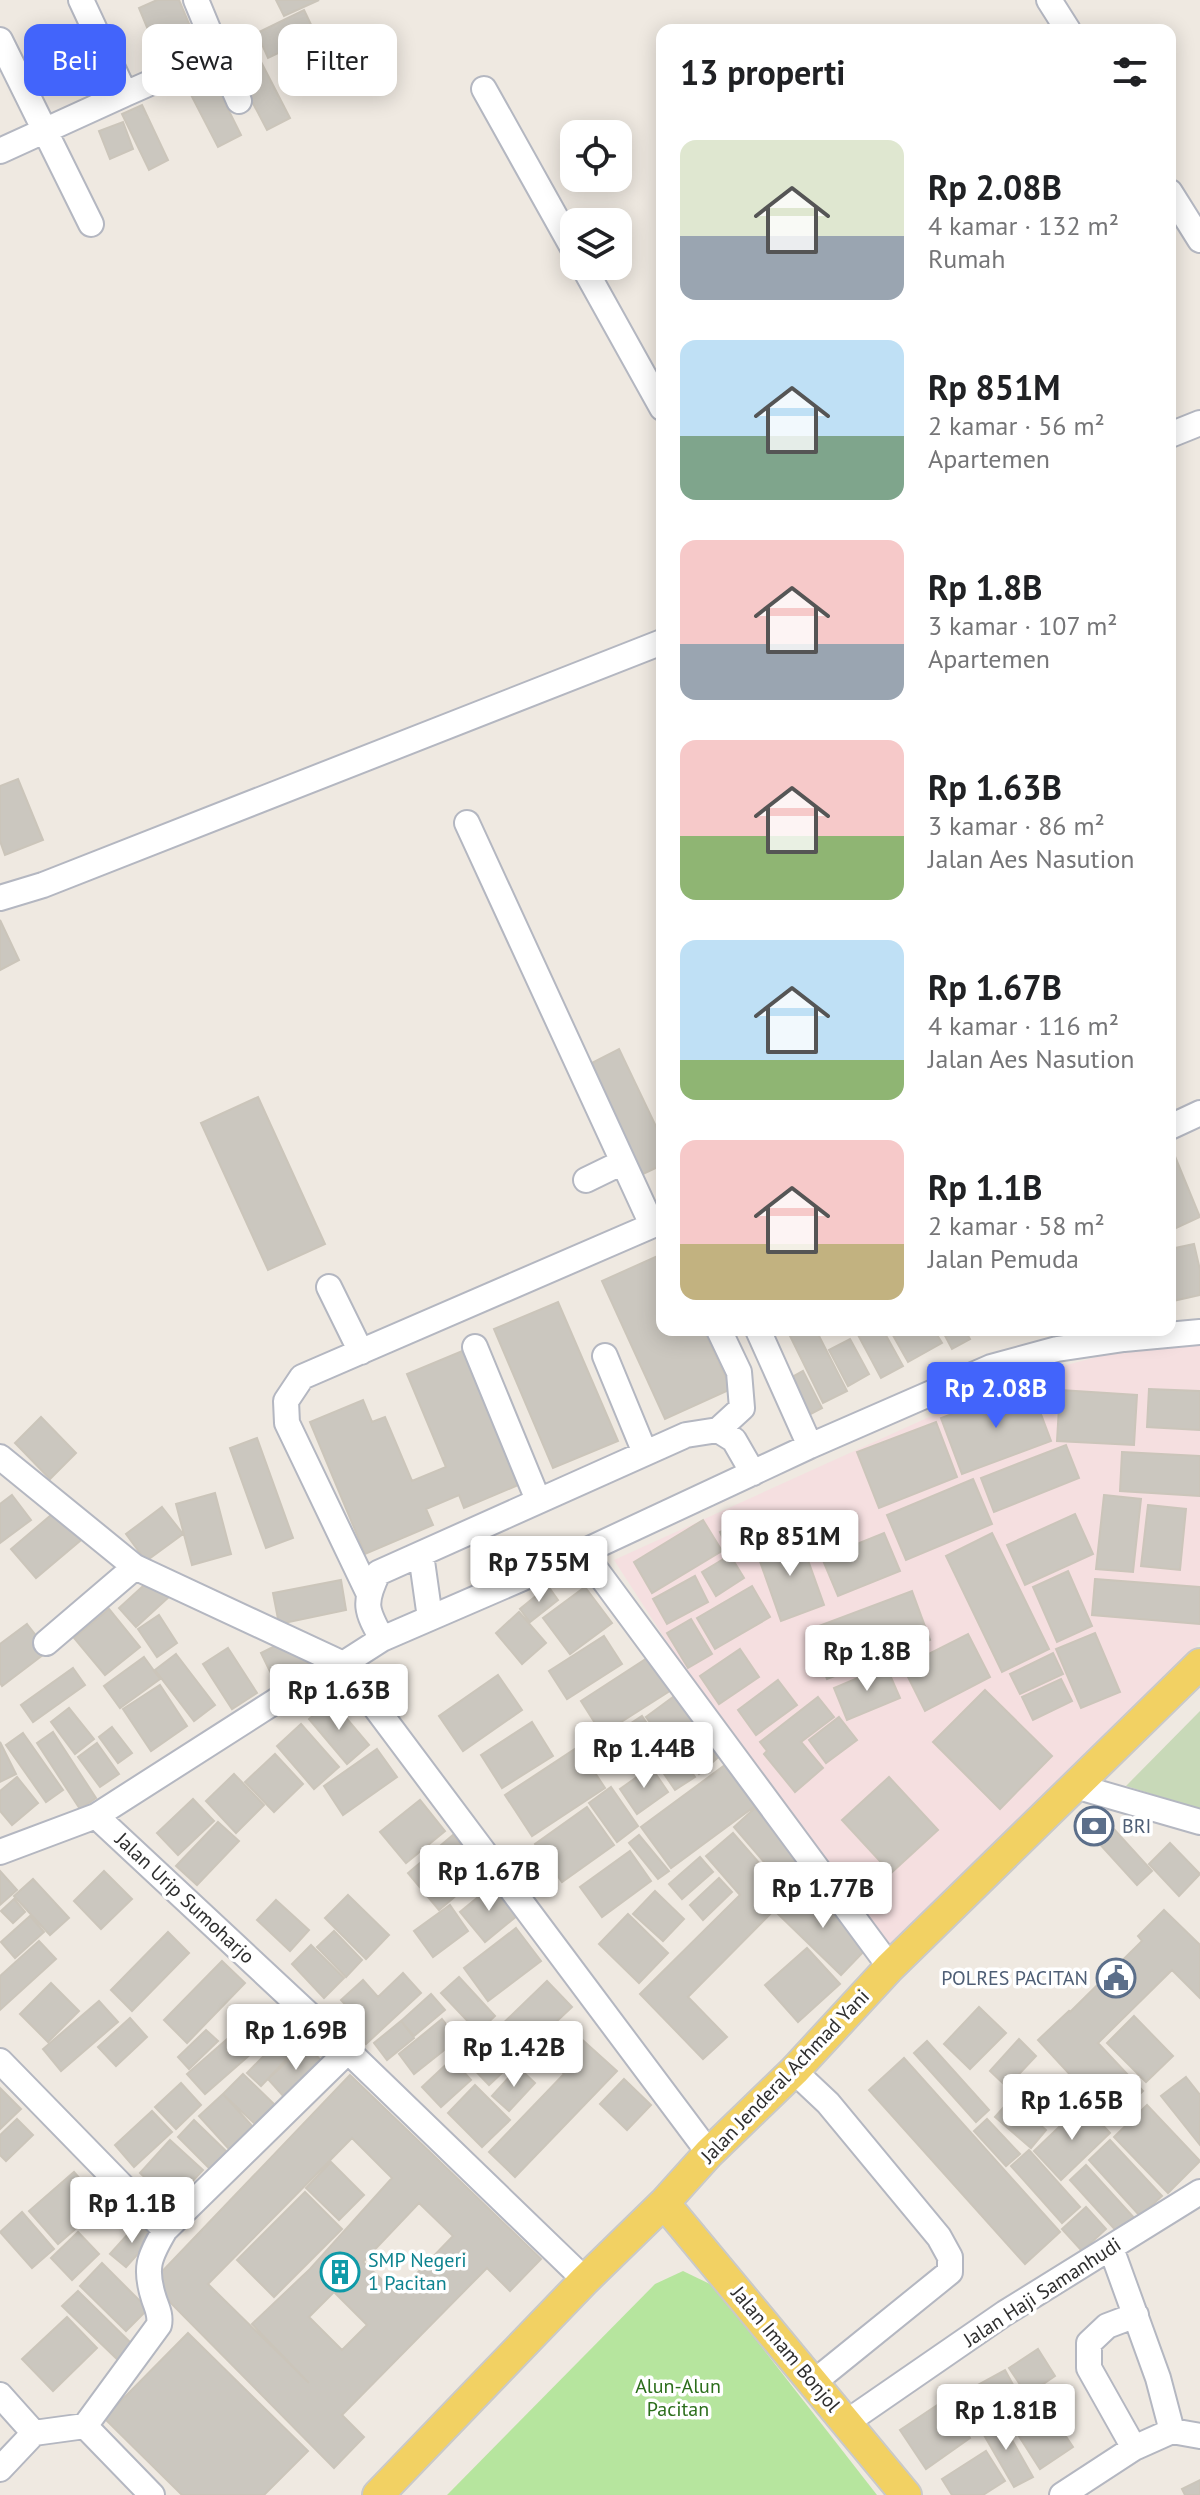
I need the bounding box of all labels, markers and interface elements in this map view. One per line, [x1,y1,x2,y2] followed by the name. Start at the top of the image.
[24,24,126,96] chip: Beli
[142,24,262,96] chip: Sewa
[278,24,397,96] chip: Filter
[680,50,845,94] text: 13 properti
[1108,50,1152,94] icon: filters
[560,120,632,280] map controls
[560,120,632,192] button: locate
[928,165,1062,209] text: Rp 2.08B
[744,172,840,268] icon: home
[560,208,632,280] button: layers
[928,209,1119,242] text: 4 kamar · 132 m²
[928,242,1005,275] text: Rumah
[928,365,1060,409] text: Rp 851M
[744,372,840,468] icon: home
[928,409,1105,442] text: 2 kamar · 56 m²
[928,442,1050,475] text: Apartemen
[928,565,1042,609] text: Rp 1.8B
[744,572,840,668] icon: home
[928,609,1118,642] text: 3 kamar · 107 m²
[928,642,1050,675] text: Apartemen
[928,765,1062,809] text: Rp 1.63B
[744,772,840,868] icon: home
[928,809,1105,842] text: 3 kamar · 86 m²
[928,842,1135,875] text: Jalan Aes Nasution
[928,965,1062,1009] text: Rp 1.67B
[744,972,840,1068] icon: home
[928,1009,1119,1042] text: 4 kamar · 116 m²
[928,1042,1135,1075] text: Jalan Aes Nasution
[928,1165,1042,1209] text: Rp 1.1B
[744,1172,840,1268] icon: home
[928,1209,1105,1242] text: 2 kamar · 58 m²
[928,1242,1079,1275] text: Jalan Pemuda
[913,1362,1079,1430] pin: Rp 2.08B
[945,1371,1047,1404] text: Rp 2.08B
[716,1510,864,1578] pin: Rp 851M
[739,1519,841,1552] text: Rp 851M
[465,1536,613,1604] pin: Rp 755M
[488,1545,590,1578] text: Rp 755M
[793,1625,941,1693] pin: Rp 1.8B
[823,1634,911,1667] text: Rp 1.8B
[256,1664,422,1732] pin: Rp 1.63B
[288,1673,390,1706] text: Rp 1.63B
[561,1722,727,1790] pin: Rp 1.44B
[593,1731,695,1764] text: Rp 1.44B
[1073,1805,1115,1847] bank icon: BRI
[1122,1813,1151,1839] place label: BRI
[109,1826,260,1969] street label: Jalan Urip Sumoharjo
[406,1845,572,1913] pin: Rp 1.67B
[438,1854,540,1887] text: Rp 1.67B
[740,1862,906,1930] pin: Rp 1.77B
[772,1871,874,1904] text: Rp 1.77B
[1095,1957,1137,1999] public building icon: POLRES PACITAN
[941,1965,1088,1991] place label: POLRES PACITAN
[694,1984,875,2169] street label: Jalan Jenderal Achmad Yani
[213,2004,379,2072] pin: Rp 1.69B
[245,2013,347,2046] text: Rp 1.69B
[431,2021,597,2089] pin: Rp 1.42B
[463,2030,565,2063] text: Rp 1.42B
[989,2074,1155,2142] pin: Rp 1.65B
[1021,2083,1123,2116] text: Rp 1.65B
[58,2177,206,2245] pin: Rp 1.1B
[88,2186,176,2219] text: Rp 1.1B
[957,2231,1126,2353] street label: Jalan Haji Samanhudi
[368,2247,467,2296] place label: SMP Negeri 1 Pacitan
[319,2251,361,2293] building icon: SMP Negeri 1 Pacitan
[725,2280,846,2417] street label: Jalan Imam Bonjol
[635,2373,721,2422] park label: Alun-Alun Pacitan
[923,2384,1089,2452] pin: Rp 1.81B
[955,2393,1057,2426] text: Rp 1.81B

